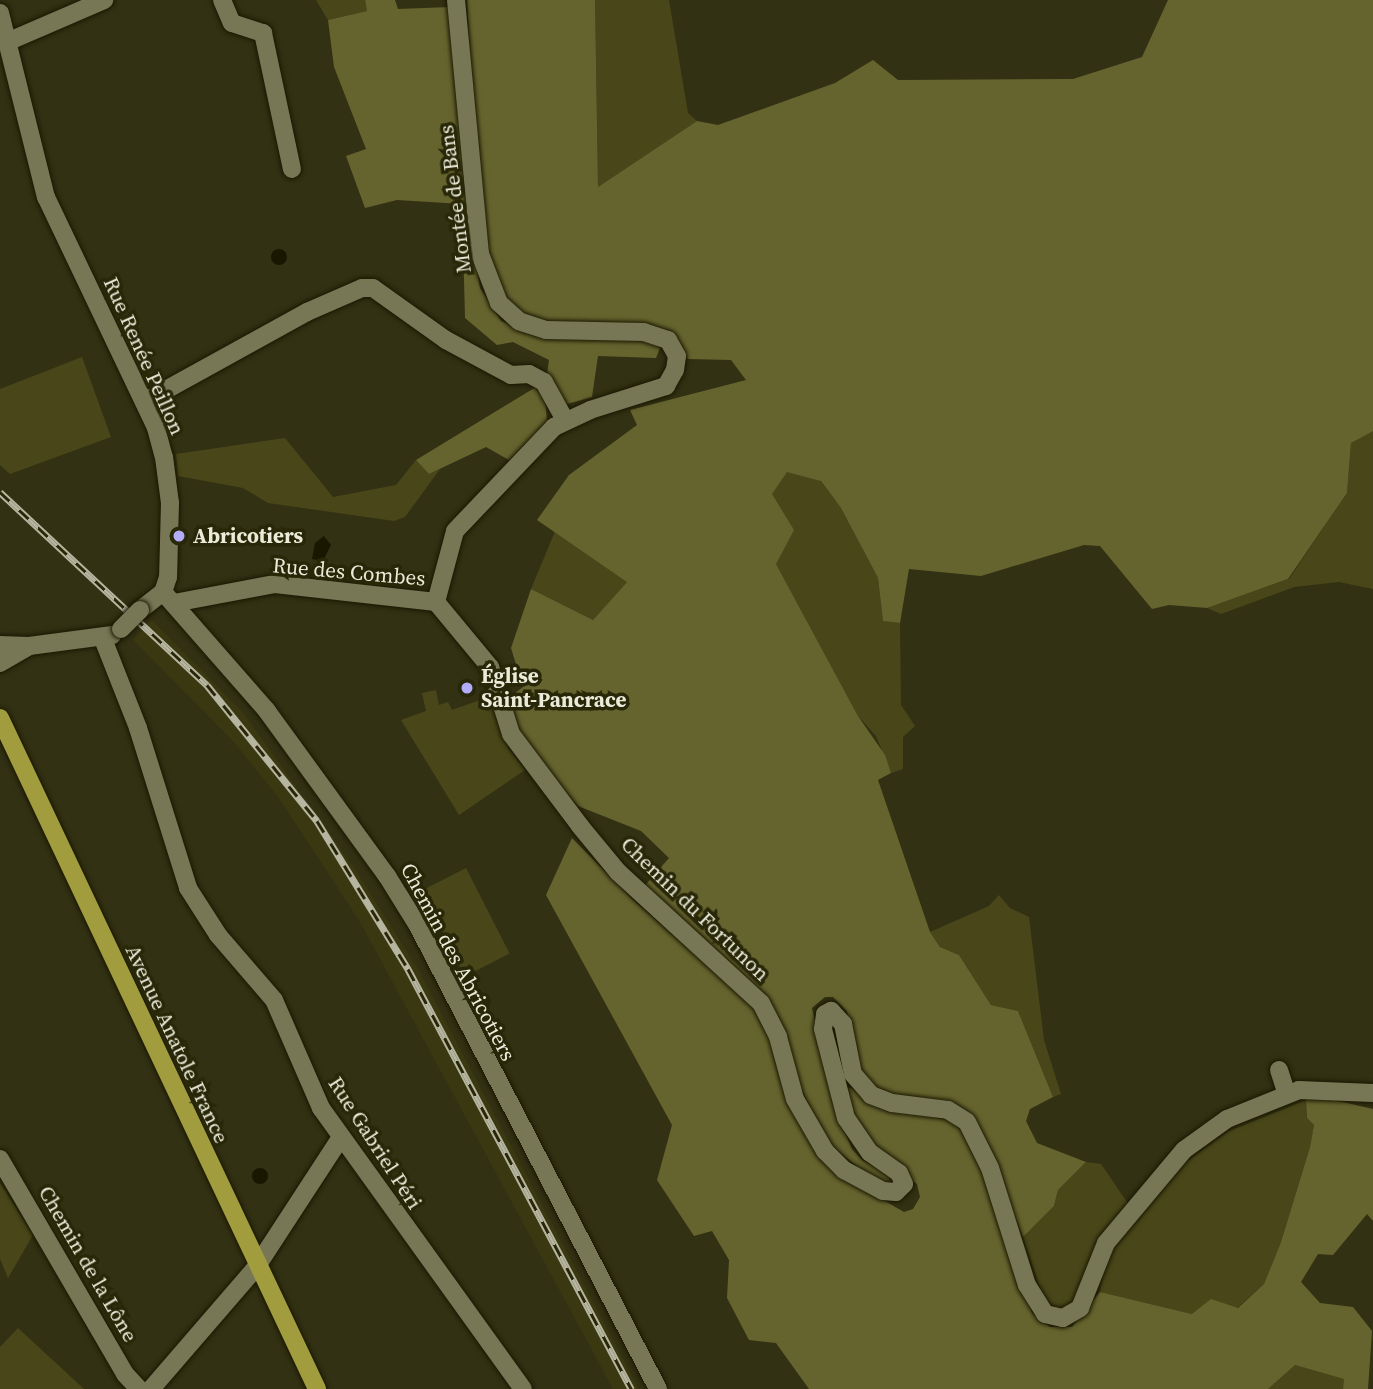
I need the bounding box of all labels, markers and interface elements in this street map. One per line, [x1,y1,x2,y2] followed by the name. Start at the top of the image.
[433,124,477,274] street label: Montée de Bans
[98,273,190,439] street label: Rue Renée Peillon
[193,523,303,549] place label: Abricotiers
[171,528,187,544] marker: Abricotiers
[272,553,426,591] street label: Rue des Combes
[481,663,627,713] place label: Église Saint-Pancrace
[459,680,475,696] marker: Église Saint-Pancrace
[616,832,774,986] street label: Chemin du Fortunon
[395,859,521,1065] street label: Chemin des Abricotiers
[120,941,234,1147] street label: Avenue Anatole France
[323,1072,427,1214] street label: Rue Gabriel Péri
[33,1181,143,1347] street label: Chemin de la Lône

